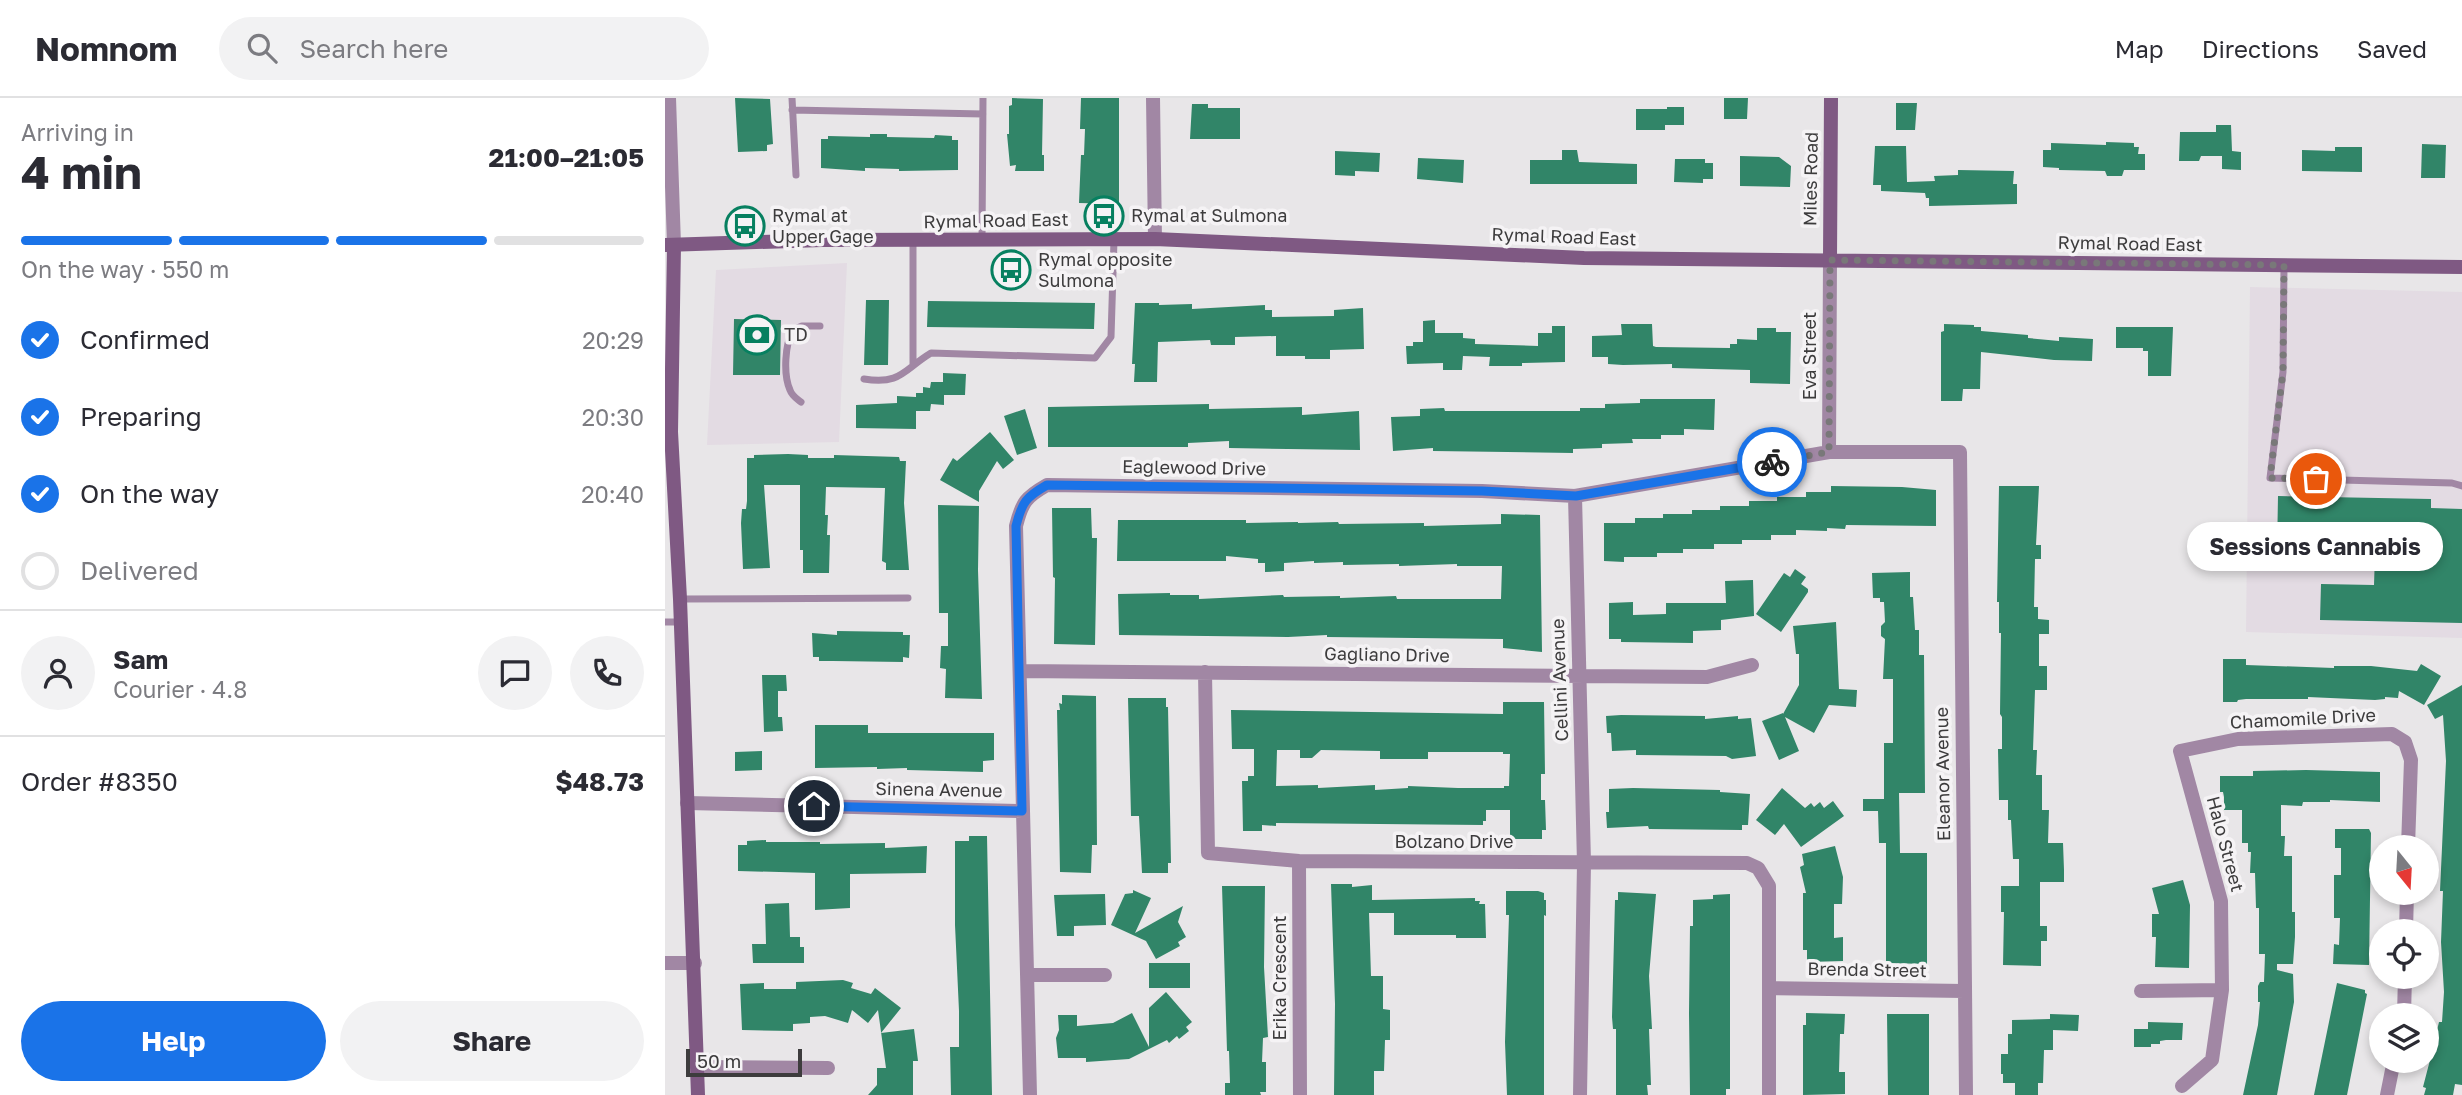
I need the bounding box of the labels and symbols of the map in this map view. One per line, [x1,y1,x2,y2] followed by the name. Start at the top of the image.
[1798,132,1822,226] street label: Miles Road
[1083,195,1125,237] bus stop icon: Rymal at Sulmona
[772,204,874,247] place label: Rymal at Upper Gage
[1131,204,1288,226] place label: Rymal at Sulmona
[724,205,766,247] bus stop icon: Rymal at Upper Gage
[923,208,1069,232] street label: Rymal Road East
[1491,222,1637,250] street label: Rymal Road East
[2057,231,2203,255] street label: Rymal Road East
[1038,248,1172,291] place label: Rymal opposite Sulmona
[990,249,1032,291] bus stop icon: Rymal opposite Sulmona
[1798,312,1820,400] street label: Eva Street
[736,314,778,356] bank icon: TD
[784,323,808,345] place label: TD
[1737,427,1807,497] courier
[2286,449,2346,509] pin
[1122,455,1266,479] street label: Eaglewood Drive
[2188,521,2444,570] callout: Sessions Cannabis
[1546,618,1572,742] street label: Cellini Avenue
[1324,642,1450,666] street label: Gagliano Drive
[2229,703,2376,733] street label: Chamomile Drive
[1930,707,1954,841] street label: Eleanor Avenue
[784,776,844,836] pin
[875,777,1003,801] street label: Sinena Avenue
[2203,794,2249,894] street label: Halo Street
[1394,830,1514,852] street label: Bolzano Drive
[2369,835,2439,905] north arrow
[1268,916,1290,1040] street label: Erika Crescent
[1807,957,1927,981] street label: Brenda Street
[686,1046,801,1078] scale bar

